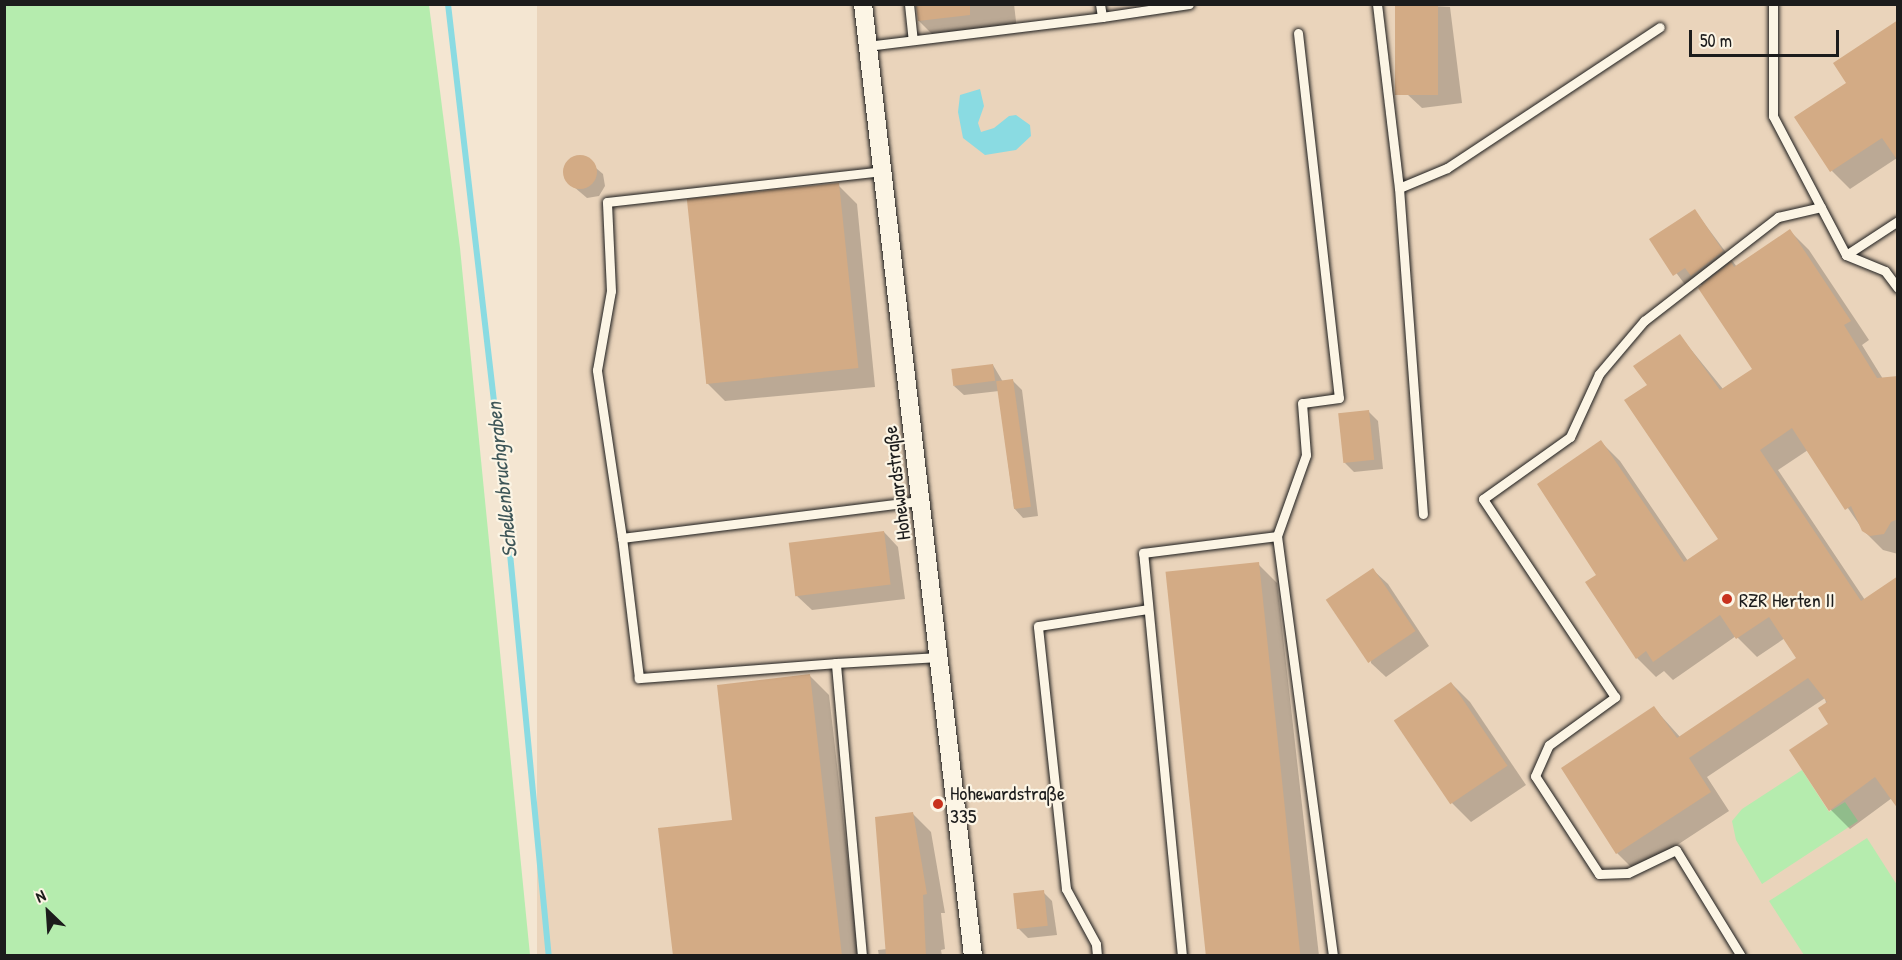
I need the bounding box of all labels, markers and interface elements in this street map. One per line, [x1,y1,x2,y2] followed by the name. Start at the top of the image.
[1692,18,1842,56] scale bar
[1700,28,1732,53] text: 50 m
[481,401,523,559] water label: Schellenbruchgraben
[877,424,915,542] street label: Hohewardstraße
[1739,587,1835,611] place label: RZR Herten II
[1720,592,1734,606] marker: RZR Herten II
[950,780,1065,827] place label: Hohewardstraße 335
[931,797,945,811] marker: Hohewardstraße 335
[18,882,78,942] north arrow
[32,884,49,907] text: N

